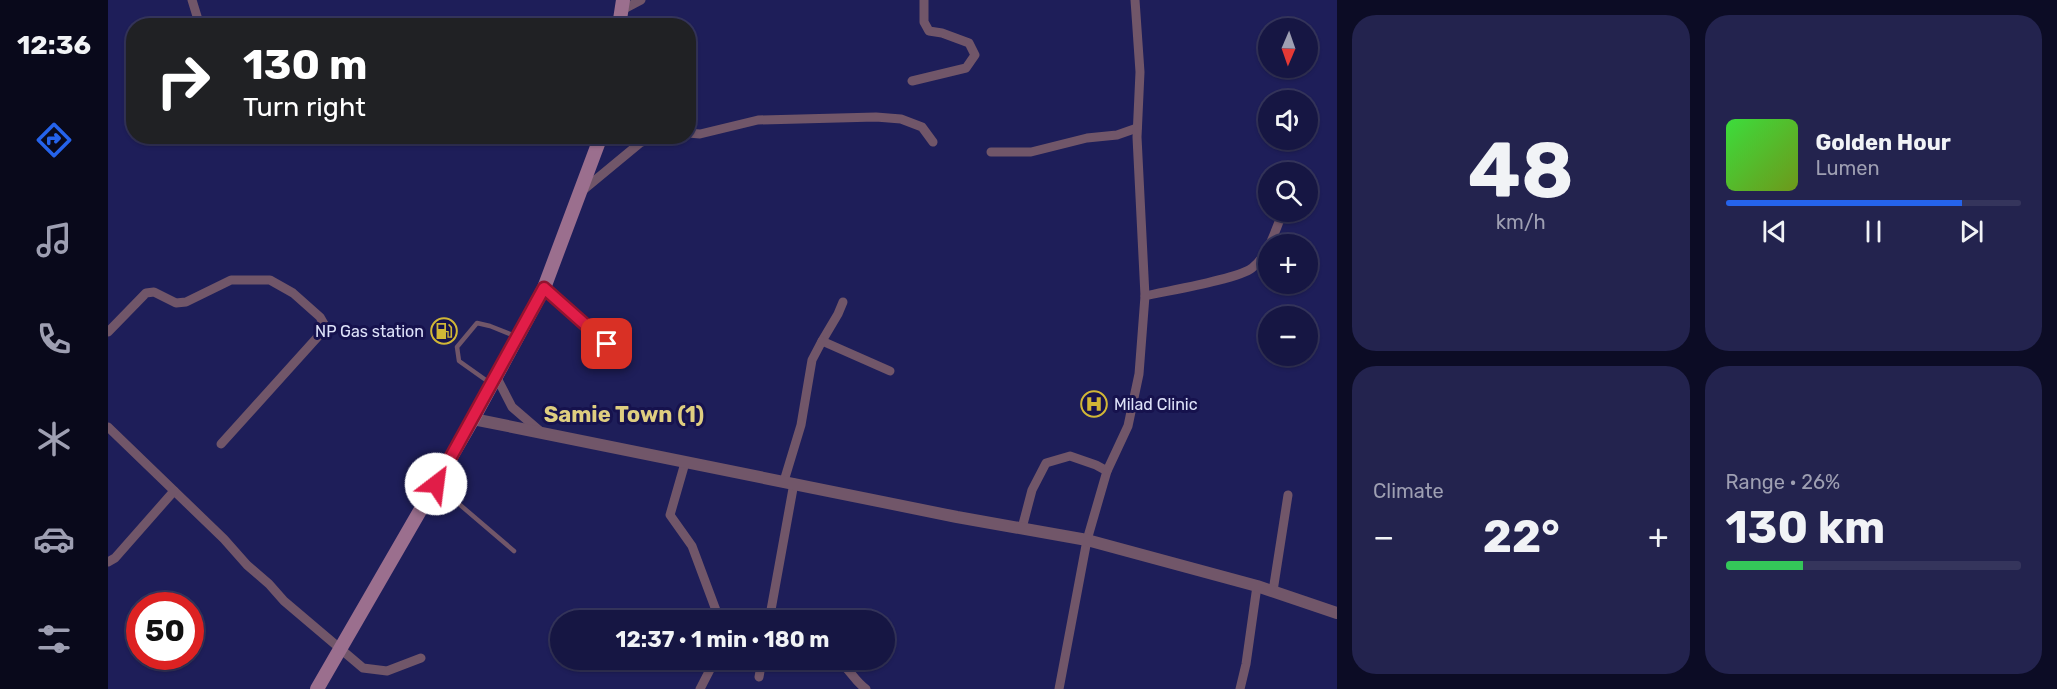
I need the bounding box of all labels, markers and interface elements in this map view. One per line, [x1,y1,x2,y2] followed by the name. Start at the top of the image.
[1258,18,1318,78] north arrow
[1258,18,1318,366] map controls
[17,29,91,61] text: 12:36
[243,40,368,90] text: 130 m
[144,42,222,120] icon: right
[1258,90,1318,150] button: sound
[243,91,366,123] text: Turn right
[33,119,75,161] icon: directions
[1468,124,1574,217] text: 48
[1816,129,1951,156] text: Golden Hour
[1816,156,1880,180] text: Lumen
[1258,162,1318,222] button: search
[1496,210,1546,234] text: km/h
[1758,215,1791,248] icon: previous
[1857,215,1890,248] icon: pause
[1955,215,1988,248] icon: next
[33,219,75,261] icon: music
[1258,234,1318,294] button: +
[1258,306,1318,366] button: −
[429,316,459,346] fuel station icon: NP Gas station
[33,318,75,360] icon: phone
[581,318,632,369] pin
[315,322,424,341] place label: NP Gas station
[590,327,623,360] icon: arrive
[1079,389,1109,419] hospital icon: Milad Clinic
[1114,395,1198,414] place label: Milad Clinic
[544,401,704,428] district label: Samie Town (1)
[33,418,75,460] icon: climate
[404,452,468,516] position arrow
[1726,470,1840,494] text: Range · 26%
[1373,479,1444,503] text: Climate
[1726,501,1885,554] text: 130 km
[1483,510,1560,563] text: 22°
[1373,517,1394,556] text: −
[1648,517,1668,556] text: +
[33,518,75,560] icon: car
[126,592,204,670] speed limit sign: 50
[33,618,75,660] icon: filters
[616,626,829,653] text: 12:37 · 1 min · 180 m

